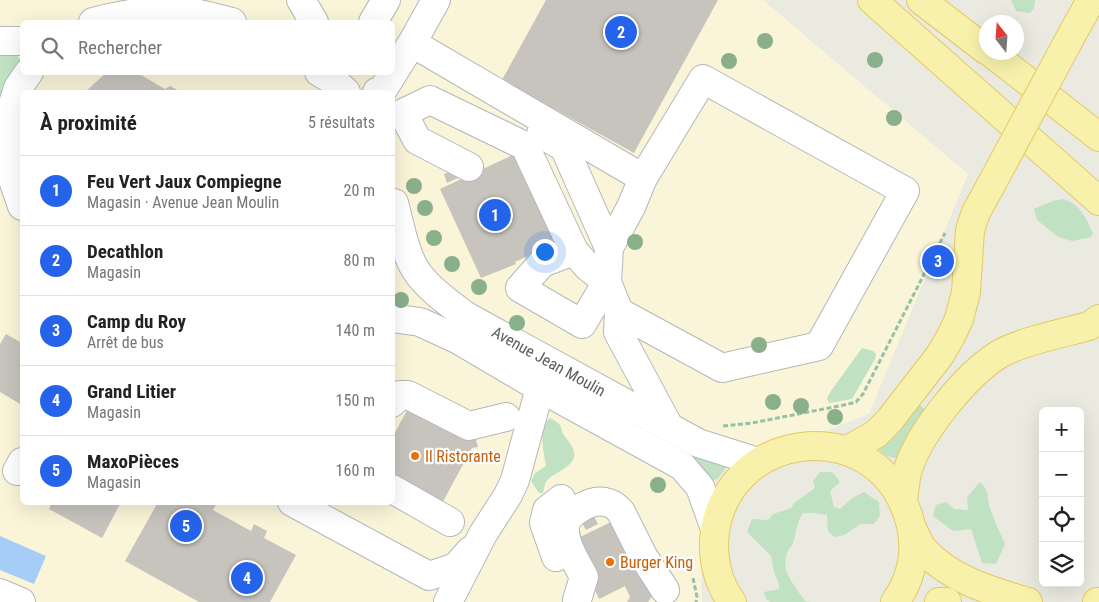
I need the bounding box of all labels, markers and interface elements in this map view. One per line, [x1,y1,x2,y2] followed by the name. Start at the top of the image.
[605,13,637,51] pin: 2
[979,15,1024,60] north arrow
[20,20,395,75] search box
[38,34,66,62] icon: search
[78,36,162,59] text: Rechercher
[40,111,137,135] text: À proximité
[308,113,375,132] text: 5 résultats
[87,170,282,193] text: Feu Vert Jaux Compiegne
[52,181,60,200] text: 1
[343,181,375,200] text: 20 m
[87,193,279,212] text: Magasin · Avenue Jean Moulin
[479,196,511,234] pin: 1
[532,239,558,265] your location
[87,240,163,263] text: Decathlon
[922,242,954,280] pin: 3
[52,251,60,270] text: 2
[343,251,375,270] text: 80 m
[87,263,141,282] text: Magasin
[87,310,186,333] text: Camp du Roy
[52,321,60,340] text: 3
[336,321,375,340] text: 140 m
[489,322,609,401] street label: Avenue Jean Moulin
[87,333,164,352] text: Arrêt de bus
[87,380,176,403] text: Grand Litier
[52,391,60,410] text: 4
[336,391,375,410] text: 150 m
[87,403,141,422] text: Magasin
[1039,407,1084,587] map controls
[1039,407,1084,452] button: +
[425,447,501,466] place label: Il Ristorante
[87,450,179,473] text: MaxoPièces
[409,450,421,462] marker: Il Ristorante
[1039,452,1084,497] button: −
[52,461,60,480] text: 5
[336,461,375,480] text: 160 m
[87,473,141,492] text: Magasin
[1039,497,1084,542] button: locate
[170,507,202,545] pin: 5
[1039,542,1084,587] button: layers
[620,553,693,572] place label: Burger King
[604,556,616,568] marker: Burger King
[231,559,263,597] pin: 4

